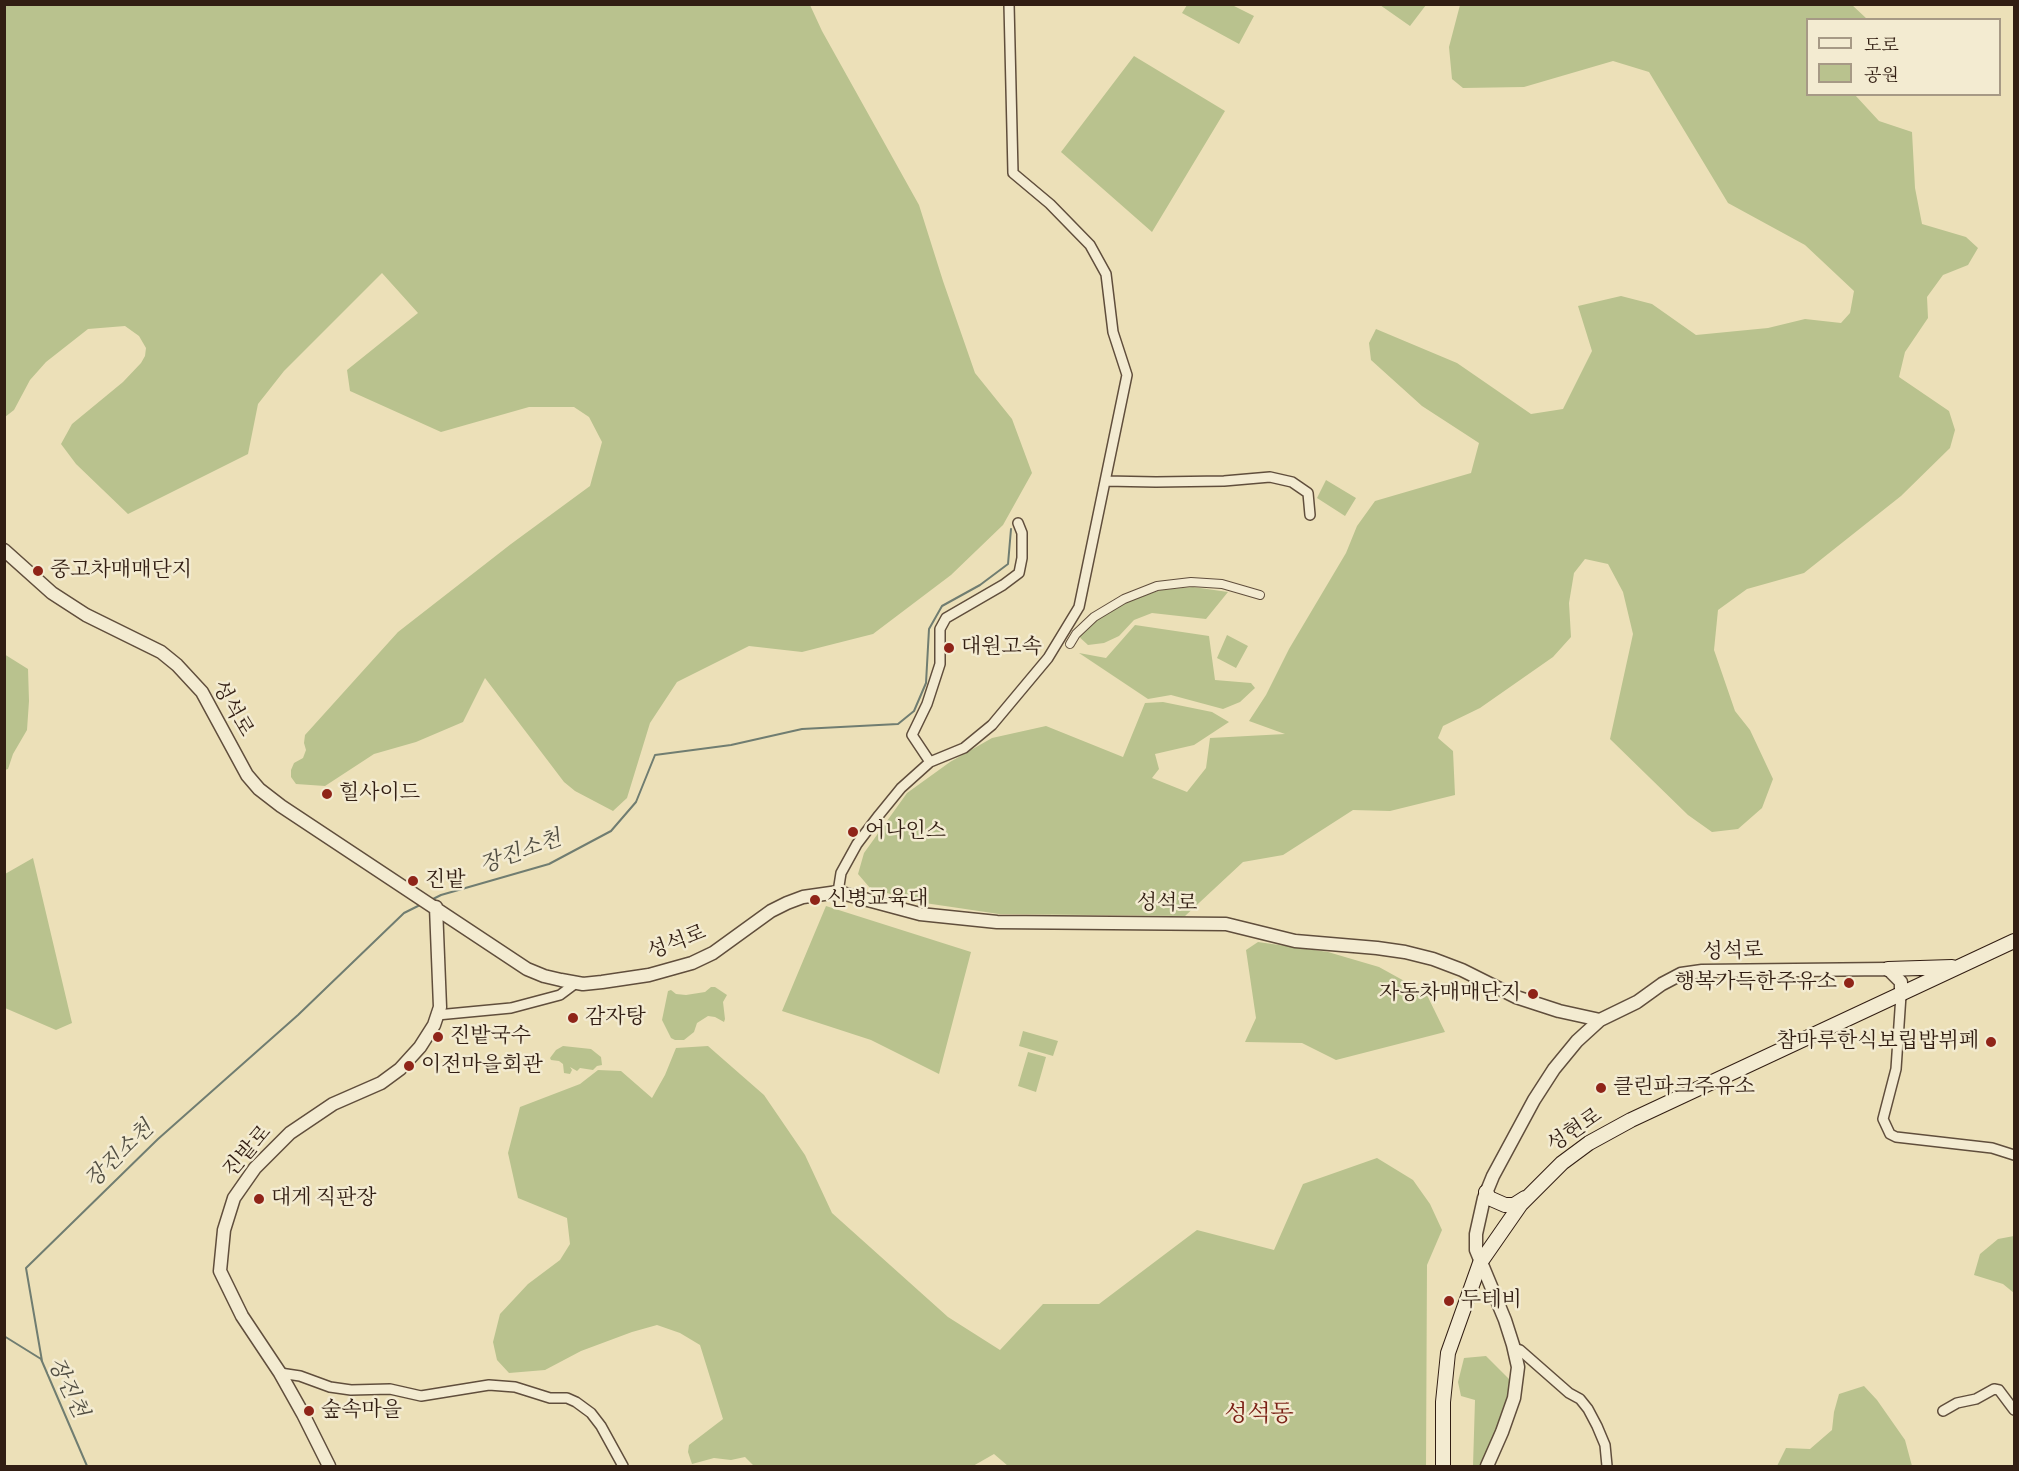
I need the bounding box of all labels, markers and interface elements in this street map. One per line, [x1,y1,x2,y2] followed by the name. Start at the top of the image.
[1806,18,2001,96] legend
[1864,33,1899,57] text: 도로
[1864,63,1899,87] text: 공원
[50,558,192,584] place label: 중고차매매단지
[31,564,45,578] marker: 중고차매매단지
[961,635,1042,661] place label: 대원고속
[942,641,956,655] marker: 대원고속
[206,676,258,742] street label: 성석로
[339,781,420,807] place label: 힐사이드
[320,787,334,801] marker: 힐사이드
[865,819,946,845] place label: 어나인스
[846,825,860,839] marker: 어나인스
[477,826,565,880] water label: 장진소천
[425,868,466,894] place label: 진밭
[406,874,420,888] marker: 진밭
[827,887,928,913] place label: 신병교육대
[1136,891,1198,917] street label: 성석로
[808,893,822,907] marker: 신병교육대
[644,920,710,966] street label: 성석로
[1702,938,1764,966] street label: 성석로
[1675,970,1837,996] place label: 행복가득한주유소
[1842,976,1856,990] marker: 행복가득한주유소
[1379,981,1521,1007] place label: 자동차매매단지
[1526,987,1540,1001] marker: 자동차매매단지
[585,1005,646,1031] place label: 감자탕
[566,1011,580,1025] marker: 감자탕
[450,1024,531,1050] place label: 진밭국수
[1776,1029,1979,1055] place label: 참마루한식보립밥뷔페
[431,1030,445,1044] marker: 진밭국수
[1984,1035,1998,1049] marker: 참마루한식보립밥뷔페
[421,1053,543,1079] place label: 이전마을회관
[402,1059,416,1073] marker: 이전마을회관
[1613,1075,1755,1101] place label: 클린파크주유소
[1594,1081,1608,1095] marker: 클린파크주유소
[1543,1104,1607,1158] street label: 성현로
[80,1116,160,1194] water label: 장진소천
[219,1121,277,1183] street label: 진밭로
[271,1186,377,1212] place label: 대게 직판장
[252,1192,266,1206] marker: 대게 직판장
[1461,1288,1522,1314] place label: 두테비
[1442,1294,1456,1308] marker: 두테비
[41,1354,93,1422] water label: 장진천
[321,1398,402,1424] place label: 숲속마을
[1224,1401,1294,1429] district label: 성석동
[302,1404,316,1418] marker: 숲속마을

